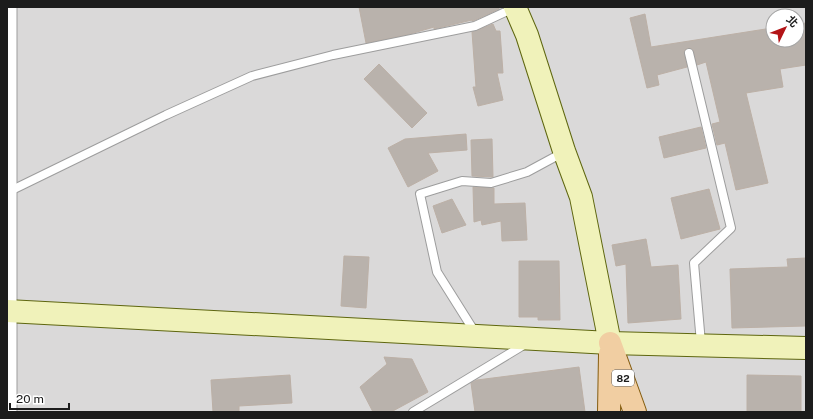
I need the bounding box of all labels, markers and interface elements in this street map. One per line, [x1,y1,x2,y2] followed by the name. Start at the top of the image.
[765,8,805,48] north arrow
[784,13,800,29] text: 北
[612,370,634,386] road number: 82
[10,385,69,411] scale bar
[16,392,44,406] text: 20 m

